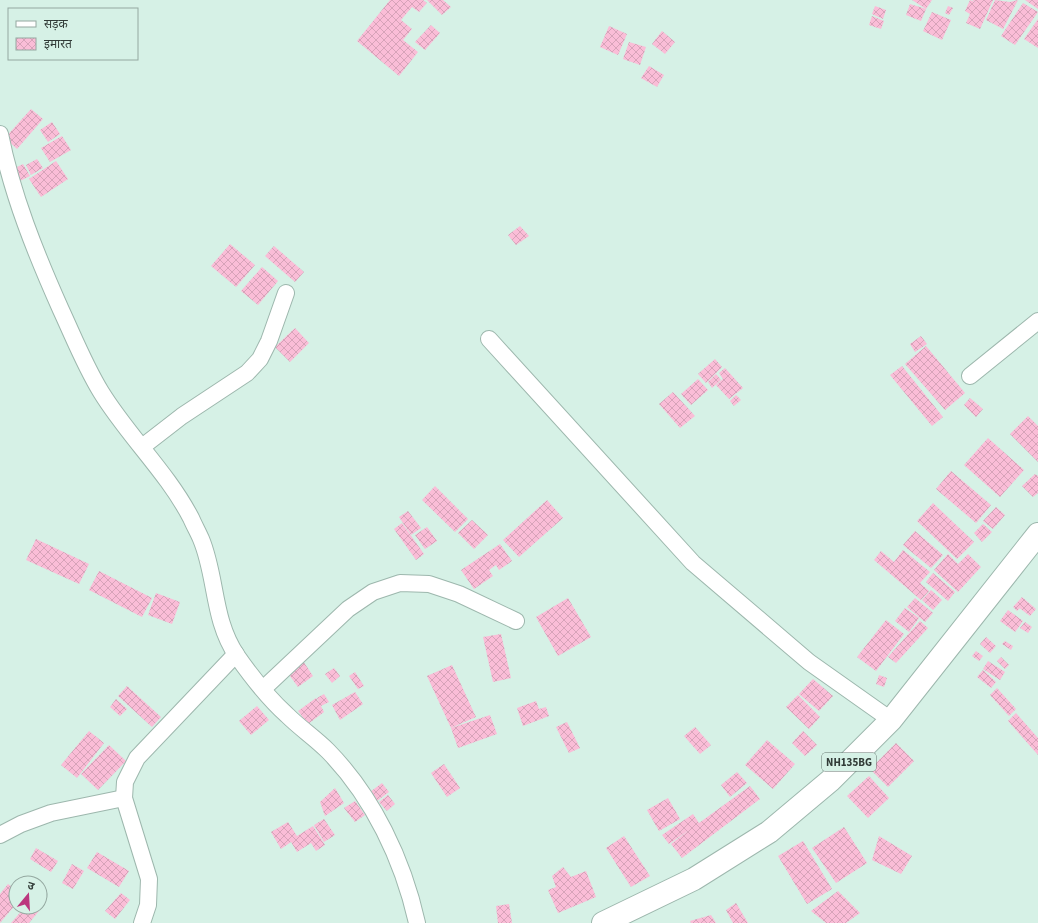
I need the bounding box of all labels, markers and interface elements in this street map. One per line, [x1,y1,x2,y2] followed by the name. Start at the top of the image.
[8,8,138,60] legend
[44,16,69,33] text: सड़क
[44,36,73,53] text: इमारत
[822,753,876,771] road number: NH135BG
[8,875,48,915] north arrow
[26,878,37,894] text: उ

